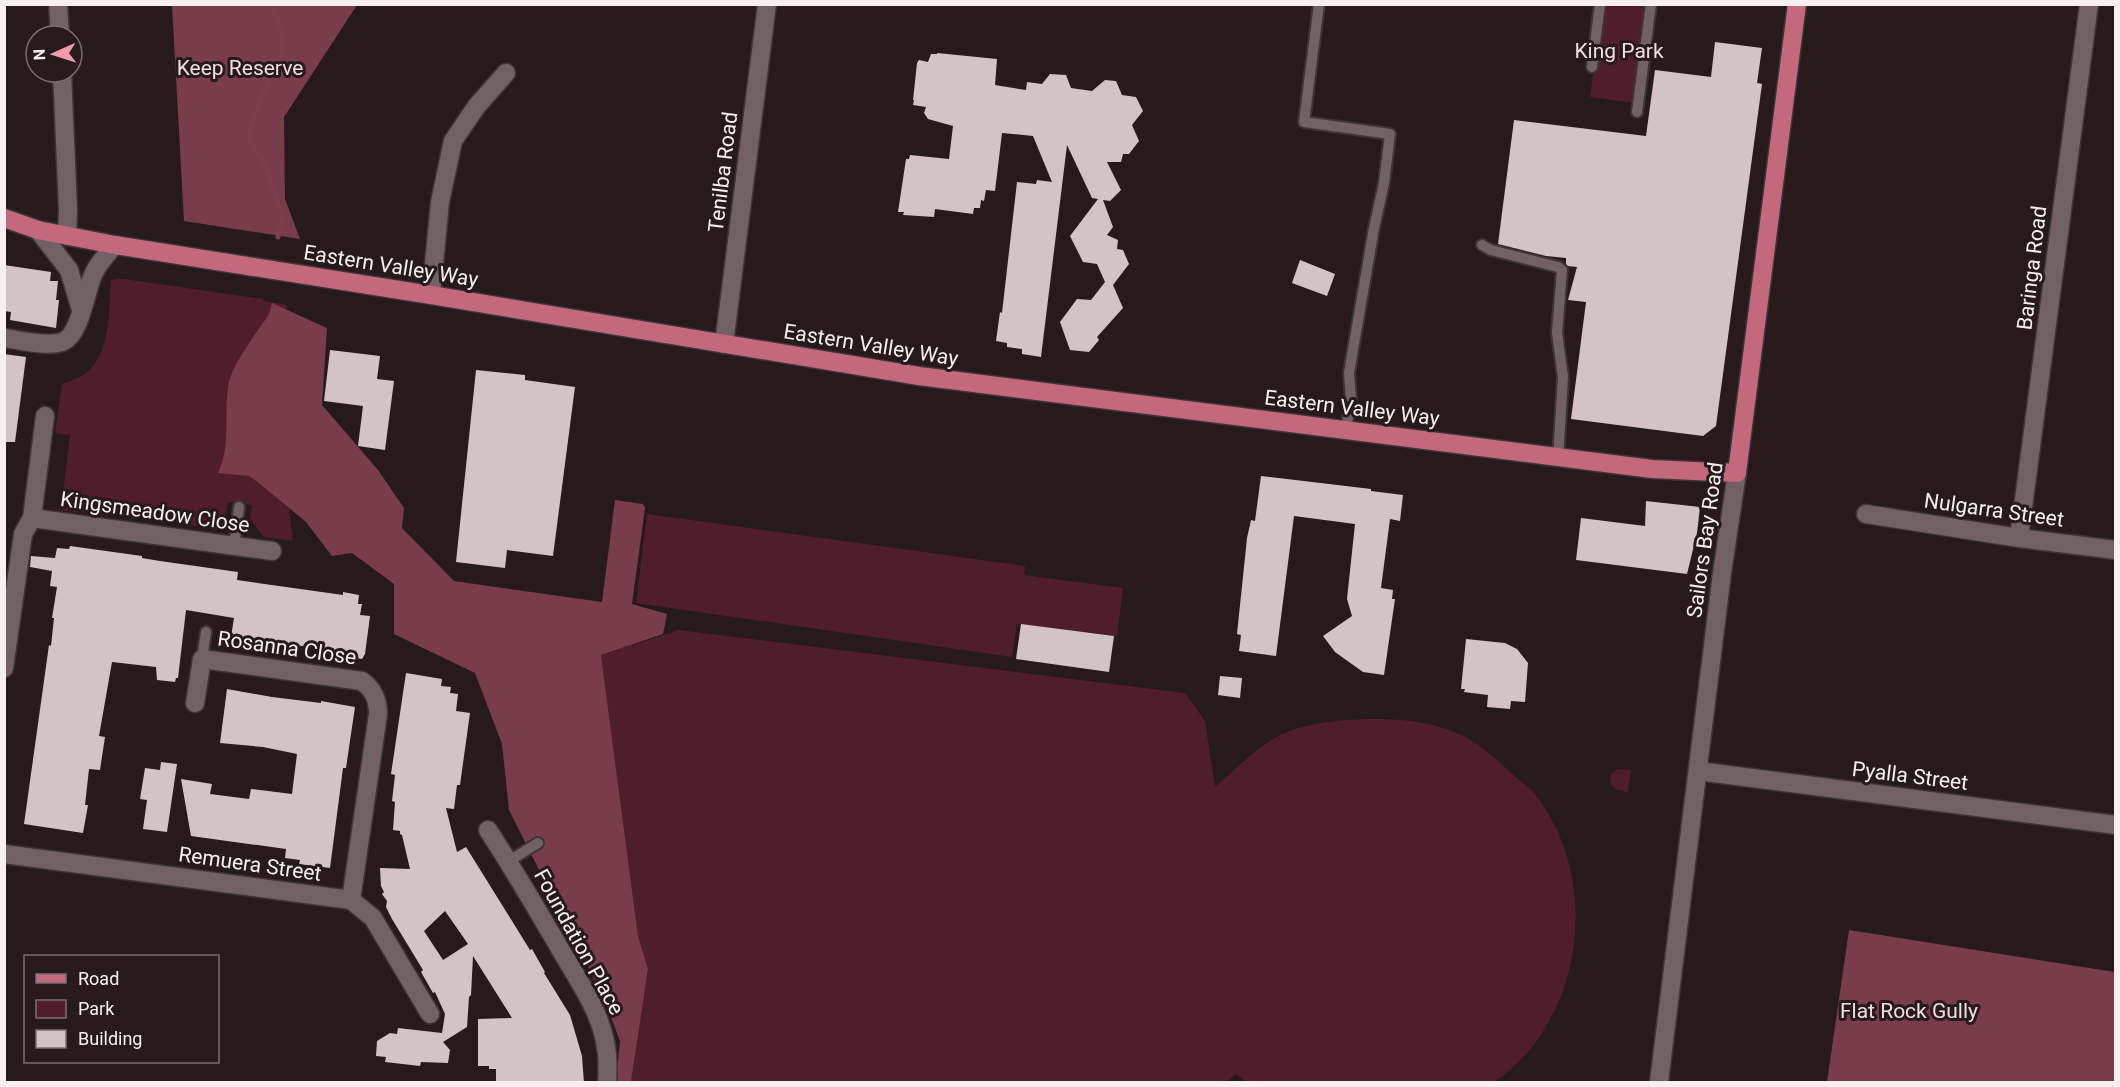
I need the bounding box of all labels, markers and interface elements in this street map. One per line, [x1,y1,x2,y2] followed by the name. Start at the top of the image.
[24,24,84,84] north arrow
[1574,39,1664,63] park label: King Park
[30,49,49,61] text: N
[177,56,303,80] park label: Keep Reserve
[704,110,742,234] street label: Tenilba Road
[2012,205,2052,331] street label: Baringa Road
[302,240,480,292] street label: Eastern Valley Way
[782,319,960,371] street label: Eastern Valley Way
[1263,385,1441,431] street label: Eastern Valley Way
[1682,461,1728,619] street label: Sailors Bay Road
[59,487,251,537] street label: Kingsmeadow Close
[1923,488,2065,532] street label: Nulgarra Street
[216,626,358,670] street label: Rosanna Close
[1851,757,1970,795] street label: Pyalla Street
[177,842,323,886] street label: Remuera Street
[529,865,629,1019] street label: Foundation Place
[24,955,219,1063] legend
[78,968,119,989] text: Road
[78,998,115,1019] text: Park
[1840,999,1978,1023] park label: Flat Rock Gully
[78,1028,142,1049] text: Building

